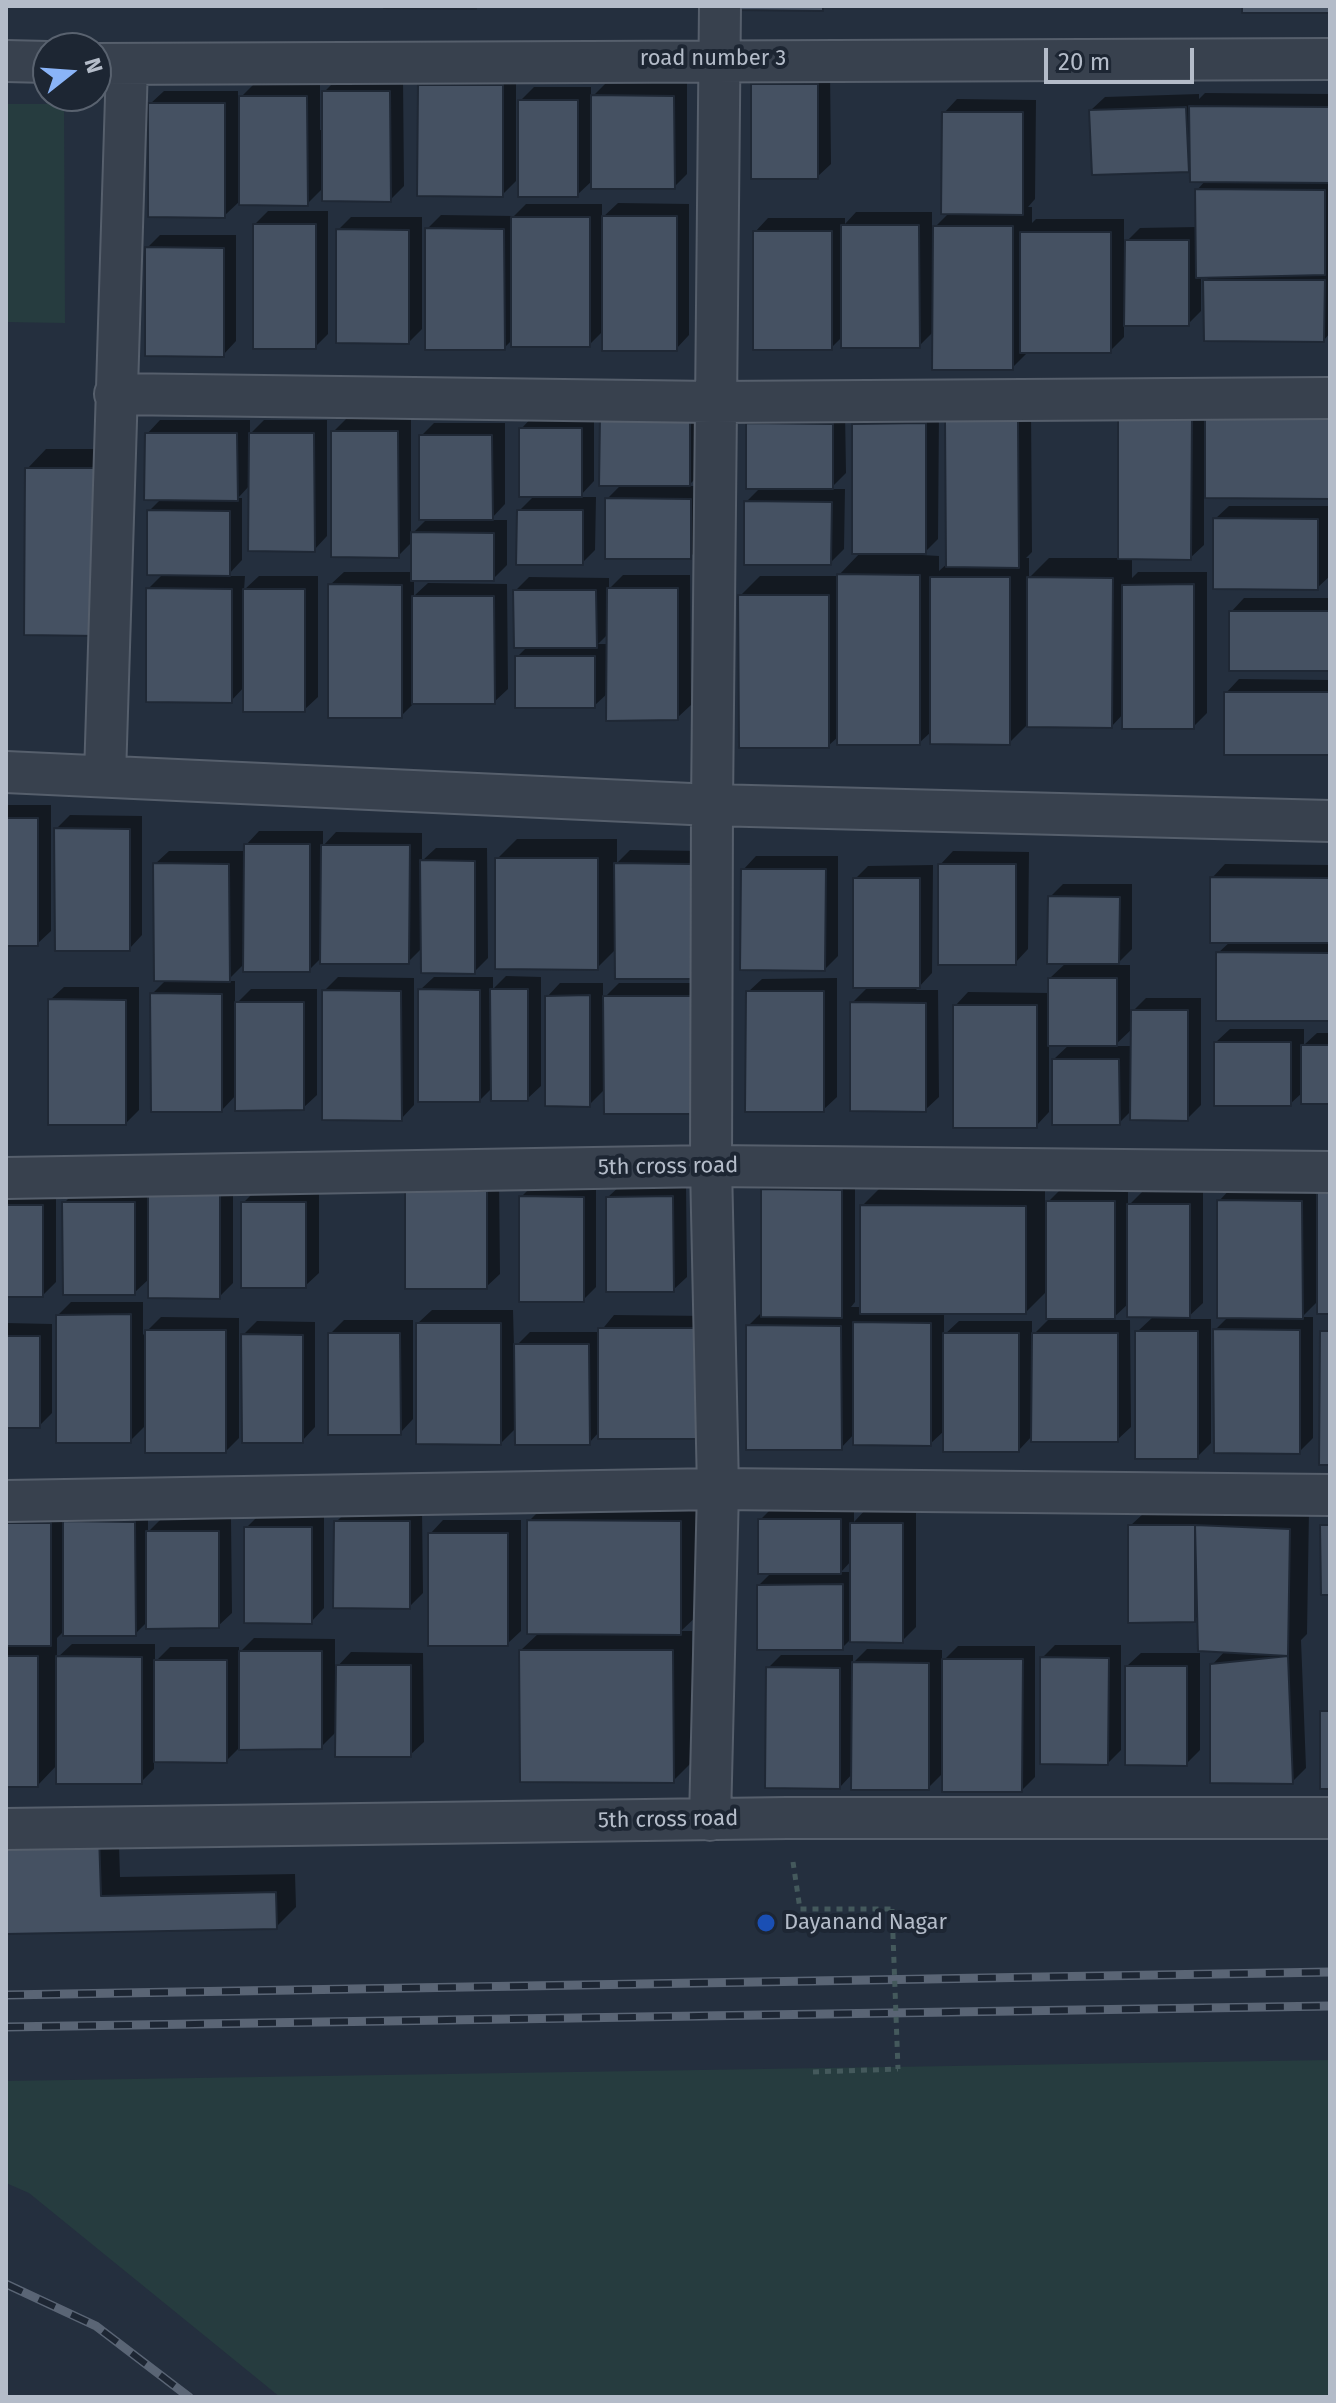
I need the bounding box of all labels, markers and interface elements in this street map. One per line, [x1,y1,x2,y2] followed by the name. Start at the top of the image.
[32,32,112,112] north arrow
[1048,32,1198,82] scale bar
[640,46,786,72] street label: road number 3
[1058,48,1110,76] text: 20 m
[78,54,109,76] text: N
[598,1153,738,1181] street label: 5th cross road
[598,1806,738,1834] street label: 5th cross road
[784,1910,947,1936] place label: Dayanand Nagar
[755,1912,777,1934] marker: Dayanand Nagar

